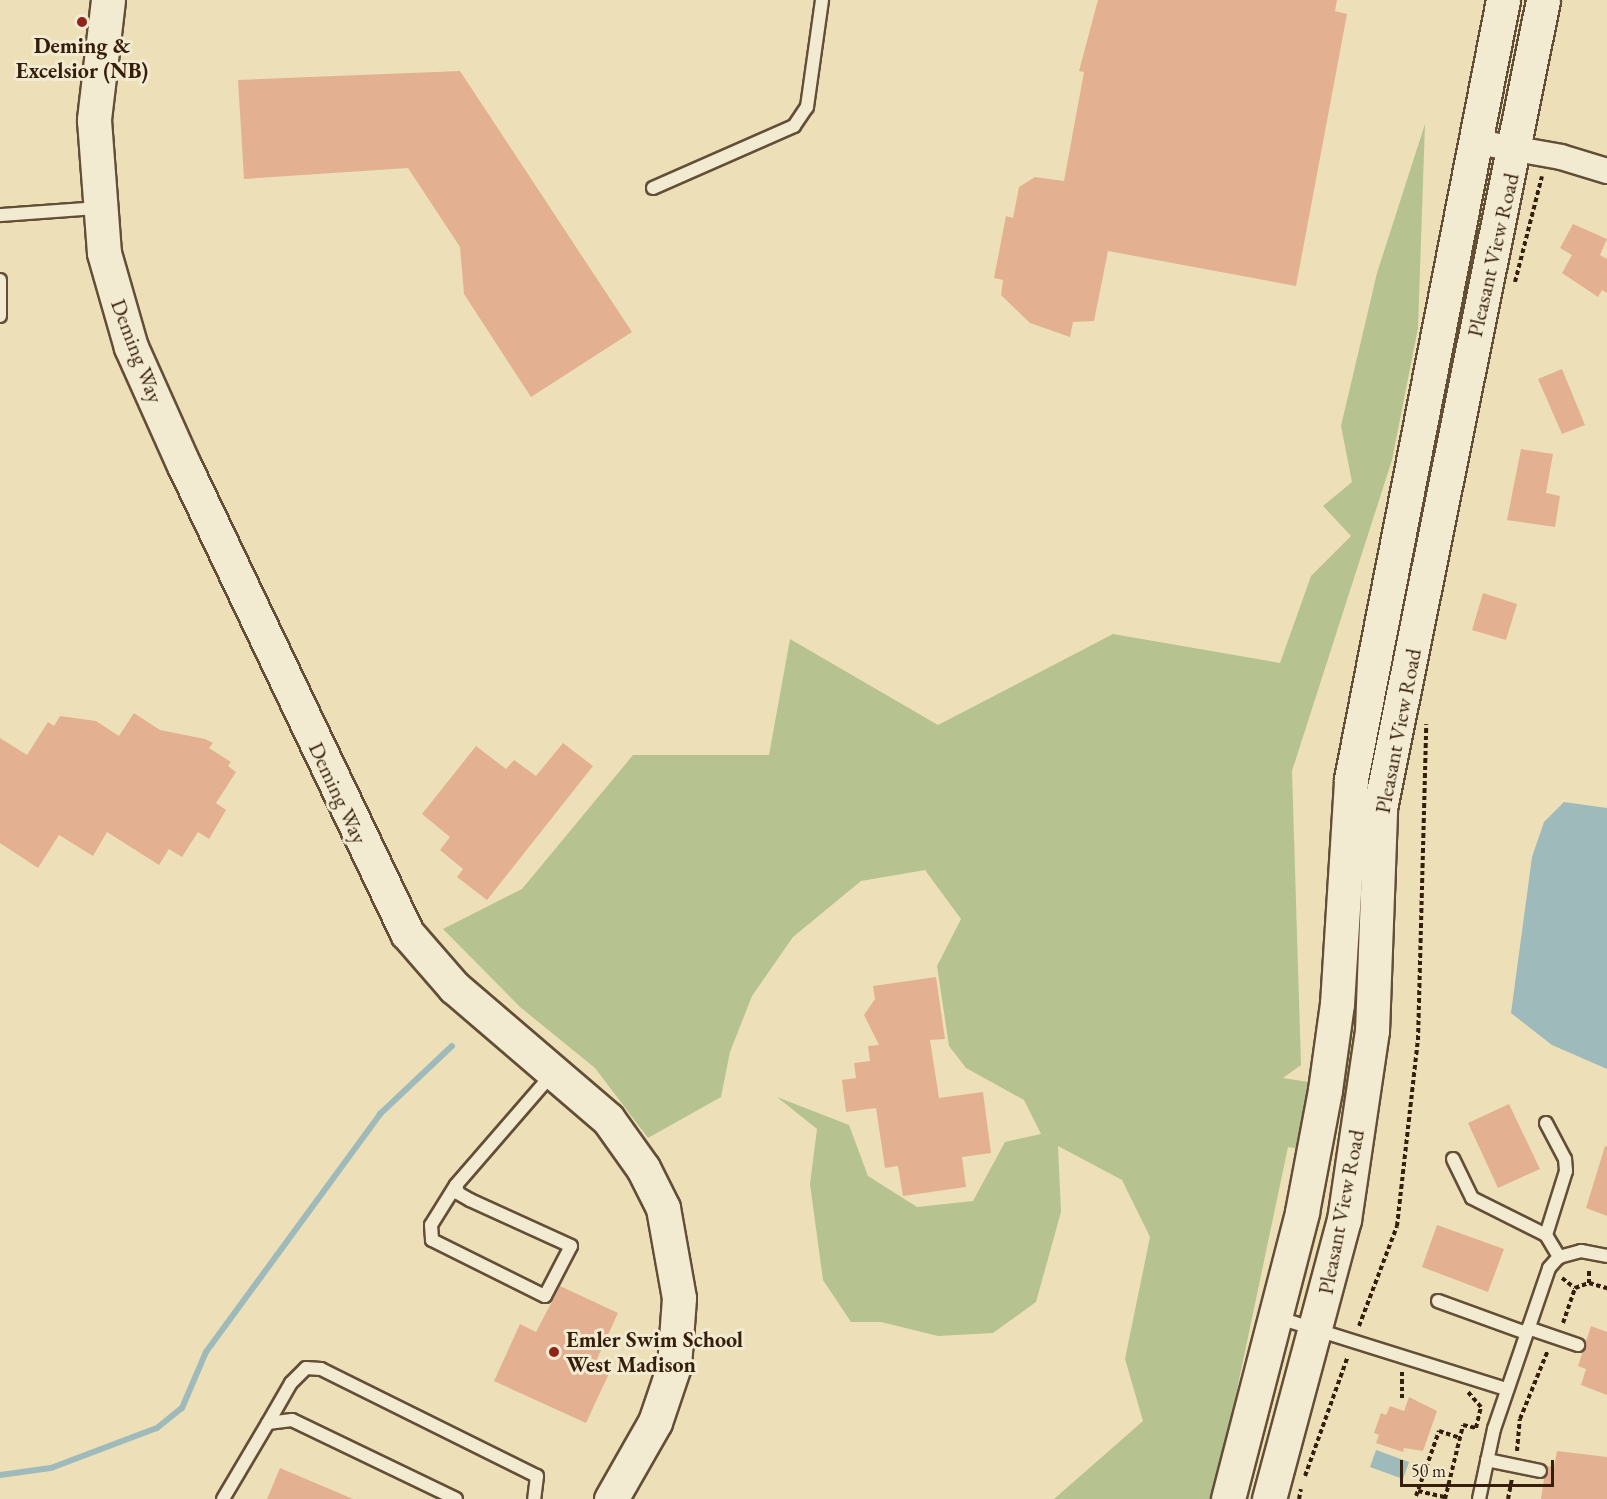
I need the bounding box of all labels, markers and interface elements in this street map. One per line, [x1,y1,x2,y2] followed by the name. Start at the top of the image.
[75,15,89,29] marker: Deming & Excelsior (NB)
[16,32,148,84] place label: Deming & Excelsior (NB)
[1461,170,1525,340] street label: Pleasant View Road
[105,295,169,407] street label: Deming Way
[1369,646,1427,816] street label: Pleasant View Road
[303,738,373,848] street label: Deming Way
[1312,1127,1370,1297] street label: Pleasant View Road
[566,1326,743,1378] place label: Emler Swim School West Madison
[547,1345,561,1359] marker: Emler Swim School West Madison
[1403,1448,1558,1486] scale bar
[1411,1459,1446,1482] text: 50 m

